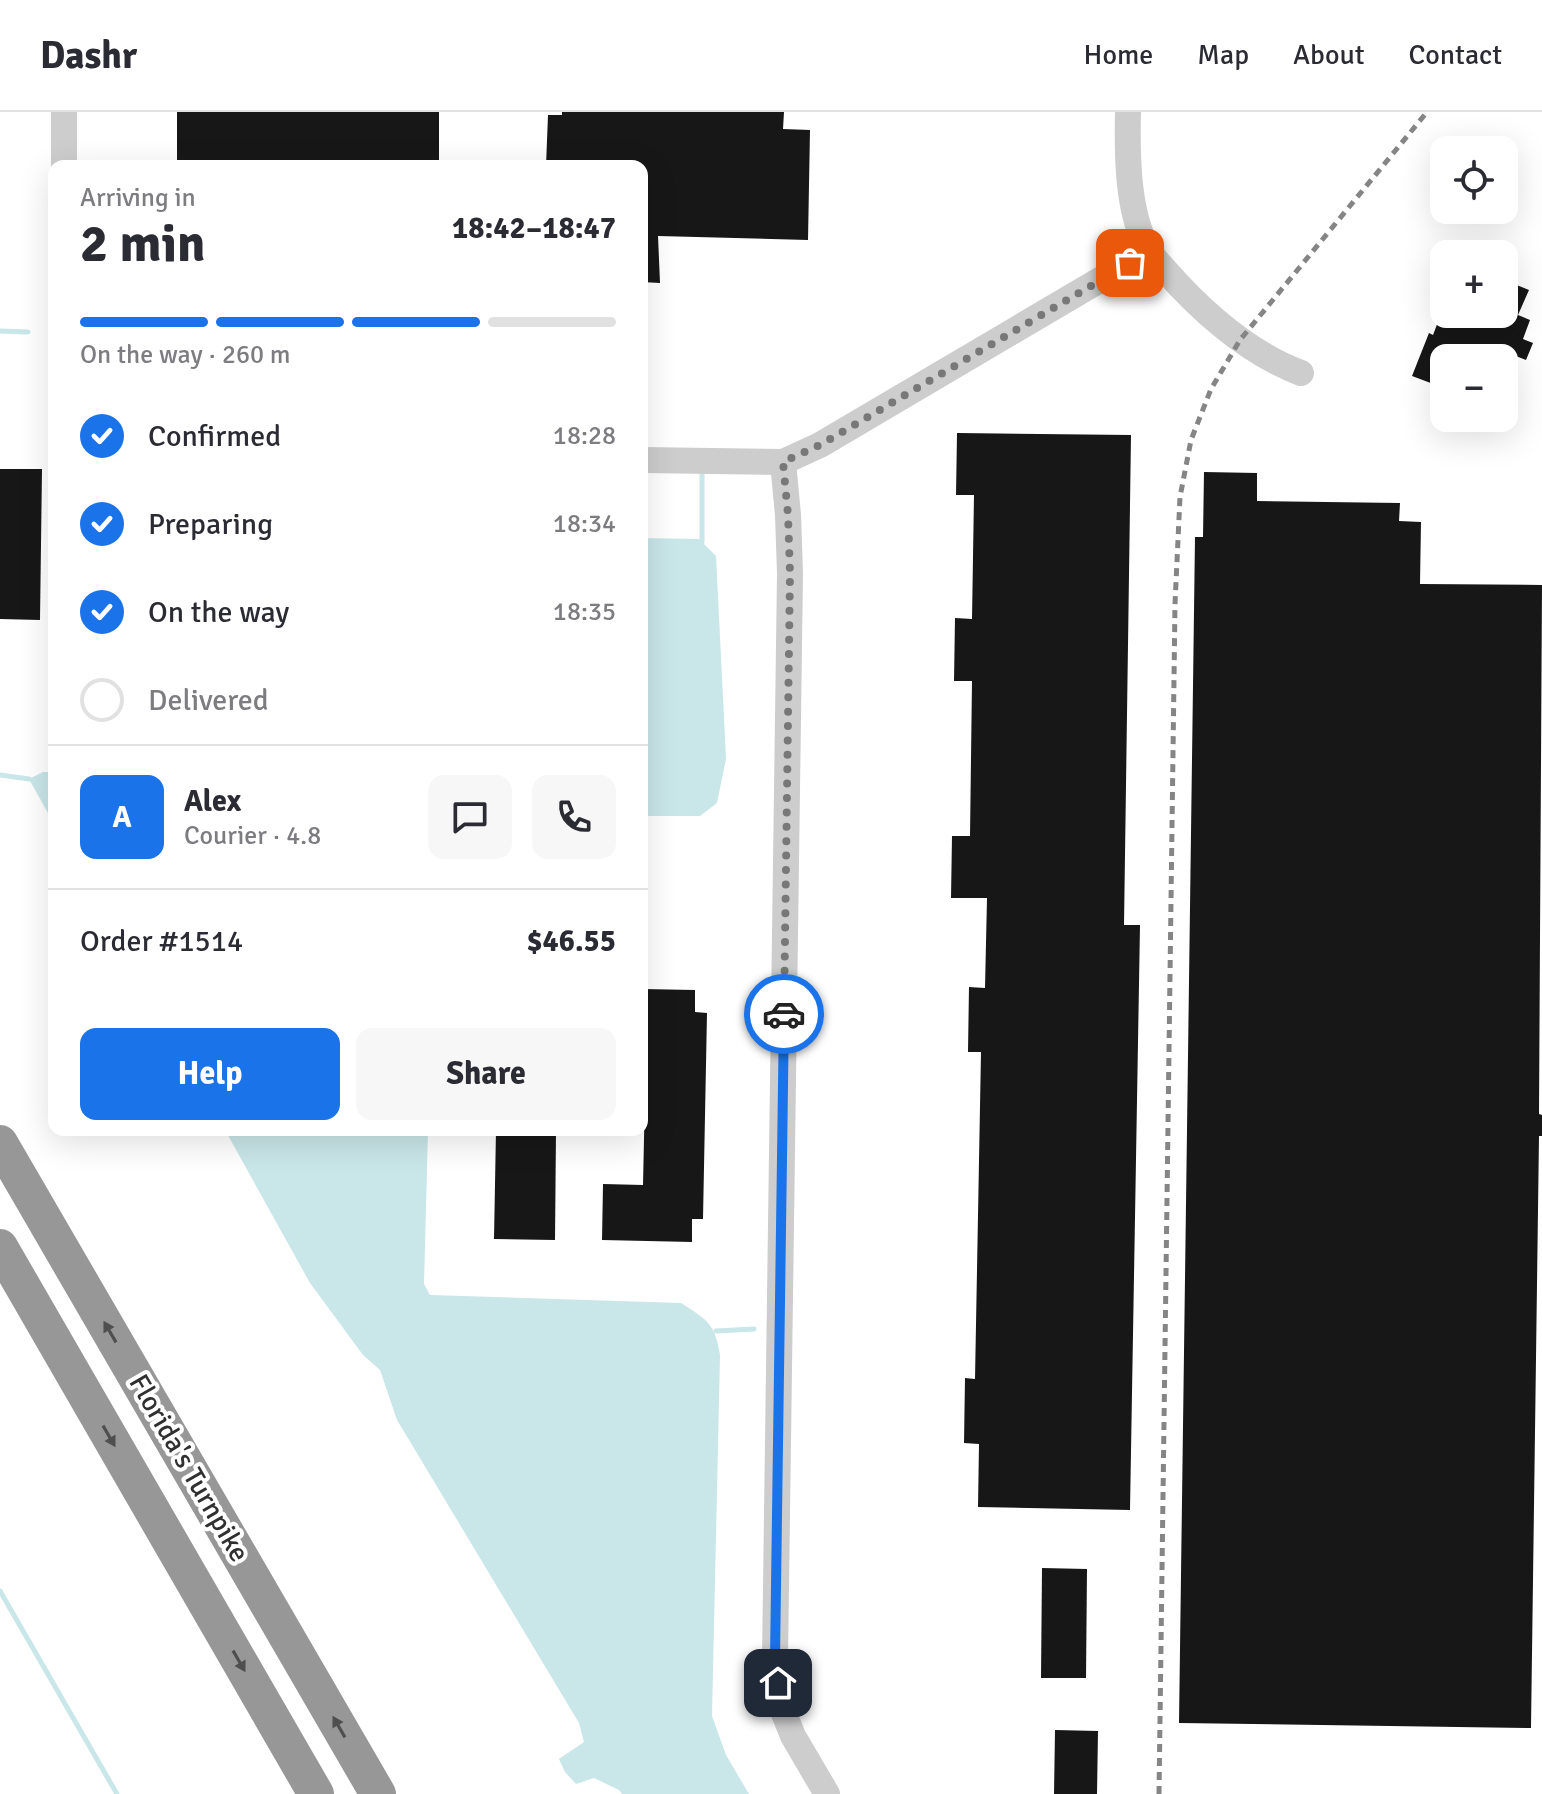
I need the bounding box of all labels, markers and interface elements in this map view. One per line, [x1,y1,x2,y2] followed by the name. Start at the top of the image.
[40,32,137,79] text: Dashr
[1084,38,1153,72] text: Home
[1197,38,1249,72] text: Map
[1293,38,1365,72] text: About
[1409,38,1502,72] text: Contact
[1430,136,1518,432] map controls
[1430,136,1518,224] button: locate
[80,182,196,214] text: Arriving in
[452,210,616,247] text: 18:42–18:47
[80,212,206,276] text: 2 min
[1096,229,1164,297] pin
[1430,240,1518,328] button: +
[1108,241,1152,285] icon: bag
[80,339,290,371] text: On the way · 260 m
[1430,344,1518,432] button: −
[80,414,124,458] icon: check
[148,418,281,455] text: Confirmed
[553,420,616,452] text: 18:28
[80,502,124,546] icon: check
[148,506,273,543] text: Preparing
[553,508,616,540] text: 18:34
[80,590,124,634] icon: check
[148,594,289,631] text: On the way
[553,596,616,628] text: 18:35
[148,682,269,719] text: Delivered
[428,775,512,859] button: chat
[532,775,616,859] button: phone
[184,783,241,820] text: Alex
[112,799,132,836] text: A
[184,820,321,852] text: Courier · 4.8
[80,923,243,960] text: Order #1514
[526,923,616,960] text: $46.55
[744,974,824,1054] courier
[762,992,806,1036] icon: car
[80,1028,340,1120] button: Help
[356,1028,616,1120] button: Share
[103,1321,117,1343] one-way arrow
[122,1368,256,1568] street label: Florida's Turnpike
[102,1425,116,1447] one-way arrow
[744,1649,812,1717] pin
[232,1650,246,1672] one-way arrow
[756,1661,800,1705] icon: home
[332,1715,346,1738] one-way arrow

